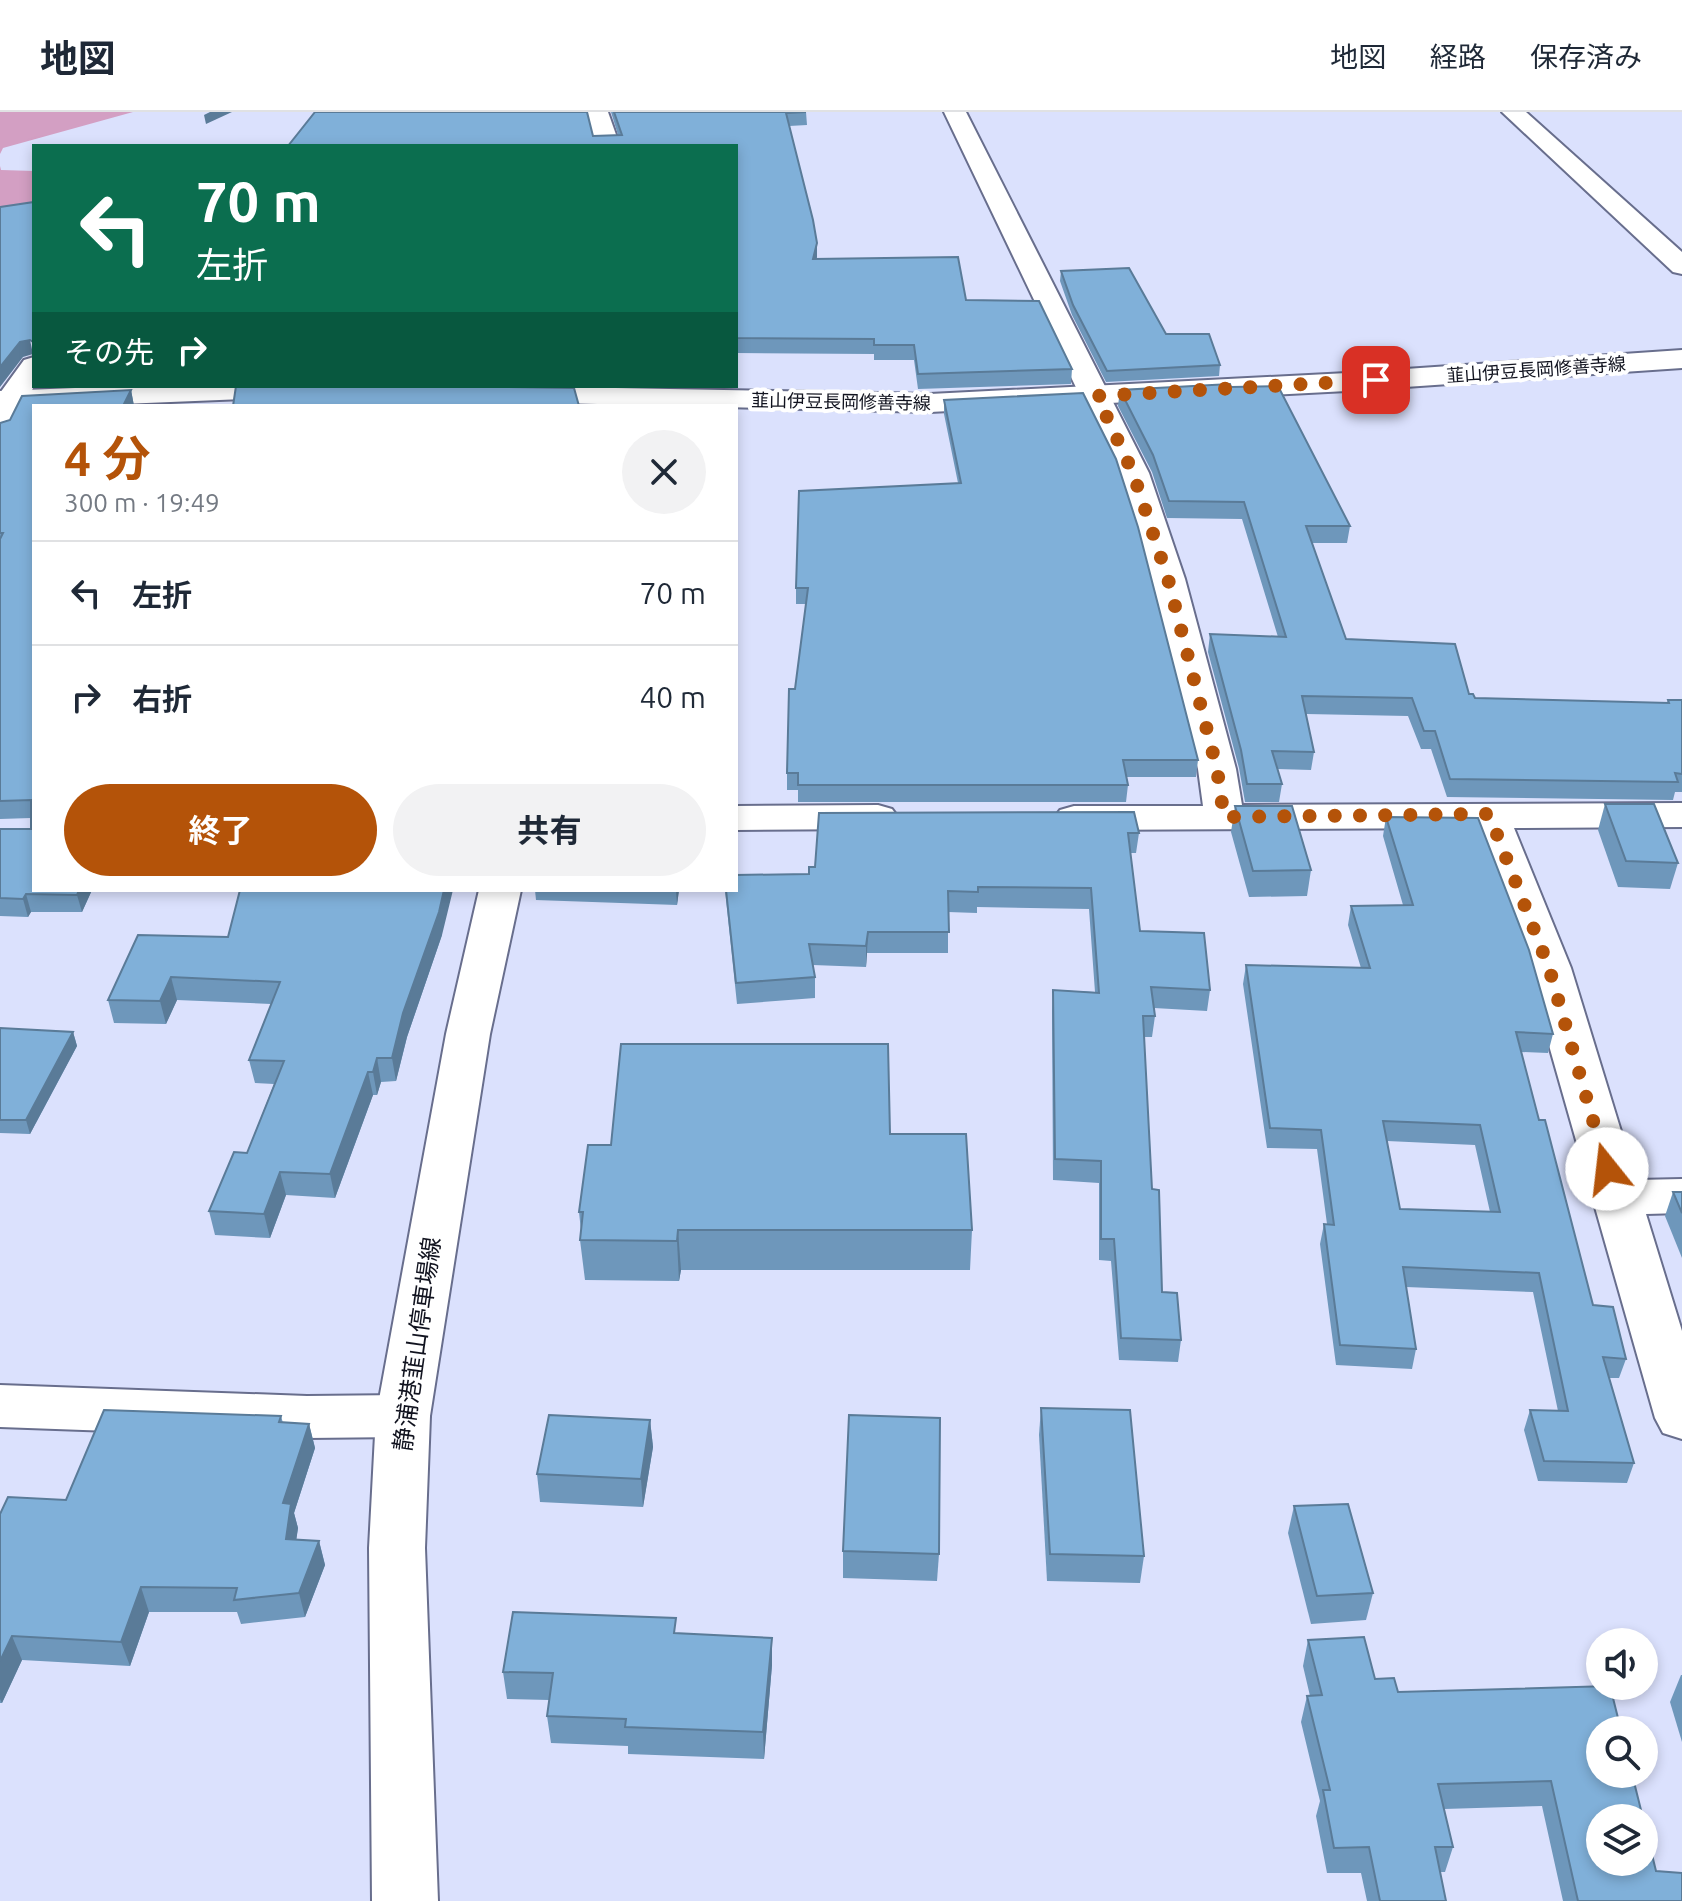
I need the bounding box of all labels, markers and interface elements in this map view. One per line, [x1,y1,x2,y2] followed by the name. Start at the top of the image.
[40,37,116,79] text: 地図
[1330,41,1386,72] text: 地図
[1430,41,1486,72] text: 経路
[1530,41,1642,72] text: 保存済み
[196,170,321,233] text: 70 m
[64,176,168,280] icon: left
[196,244,268,285] text: 左折
[170,328,214,372] icon: right
[64,335,154,369] text: その先
[1342,346,1410,414] pin
[1446,353,1626,385] street label: 韮山伊豆長岡修善寺線
[1354,358,1398,402] icon: arrive
[751,389,931,413] street label: 韮山伊豆長岡修善寺線
[622,430,706,514] button: close
[64,431,150,485] text: 4 分
[64,488,220,517] text: 300 m · 19:49
[64,571,108,615] icon: left
[639,576,706,610] text: 70 m
[132,578,192,612] text: 左折
[64,675,108,719] icon: right
[639,680,706,714] text: 40 m
[132,682,192,716] text: 右折
[64,784,377,876] button: 終了
[393,784,706,876] button: 共有
[1565,1127,1649,1211] position arrow
[389,1235,445,1453] street label: 静浦港韮山停車場線
[1586,1628,1658,1876] map controls
[1586,1628,1658,1700] button: sound
[1586,1716,1658,1788] button: search
[1586,1804,1658,1876] button: layers

